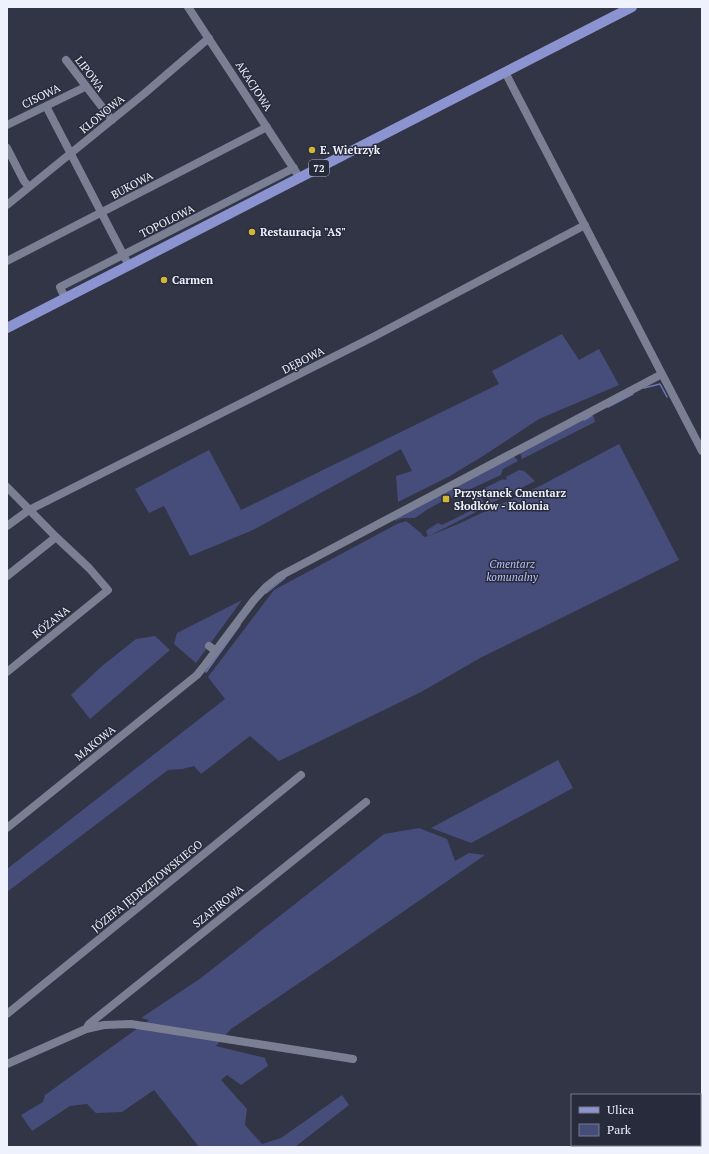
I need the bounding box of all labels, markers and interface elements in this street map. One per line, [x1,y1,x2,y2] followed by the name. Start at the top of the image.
[72,53,108,95] street label: LIPOWA
[233,58,276,114] street label: AKACJOWA
[19,80,63,111] street label: CISOWA
[77,91,128,136] street label: KLONOWA
[320,143,381,157] place label: E. Wietrzyk
[307,145,317,155] marker: E. Wietrzyk
[309,160,329,176] road number: 72
[109,168,156,202] street label: BUKOWA
[137,201,197,241] street label: TOPOLOWA
[260,225,346,239] place label: Restauracja "AS"
[247,227,257,237] marker: Restauracja "AS"
[172,273,213,287] place label: Carmen
[159,275,169,285] marker: Carmen
[280,343,327,377] street label: DĘBOWA
[454,486,566,513] place label: Przystanek Cmentarz Słodków - Kolonia
[441,494,451,504] marker: Przystanek Cmentarz Słodków - Kolonia
[486,557,539,584] park label: Cmentarz komunalny
[29,602,73,641] street label: RÓŻANA
[72,722,119,764] street label: MAKOWA
[89,837,205,935] street label: JÓZEFA JĘDRZEJOWSKIEGO
[190,881,246,931] street label: SZAFIROWA
[571,1094,701,1146] legend
[607,1102,634,1117] text: Ulica
[607,1122,632,1137] text: Park

